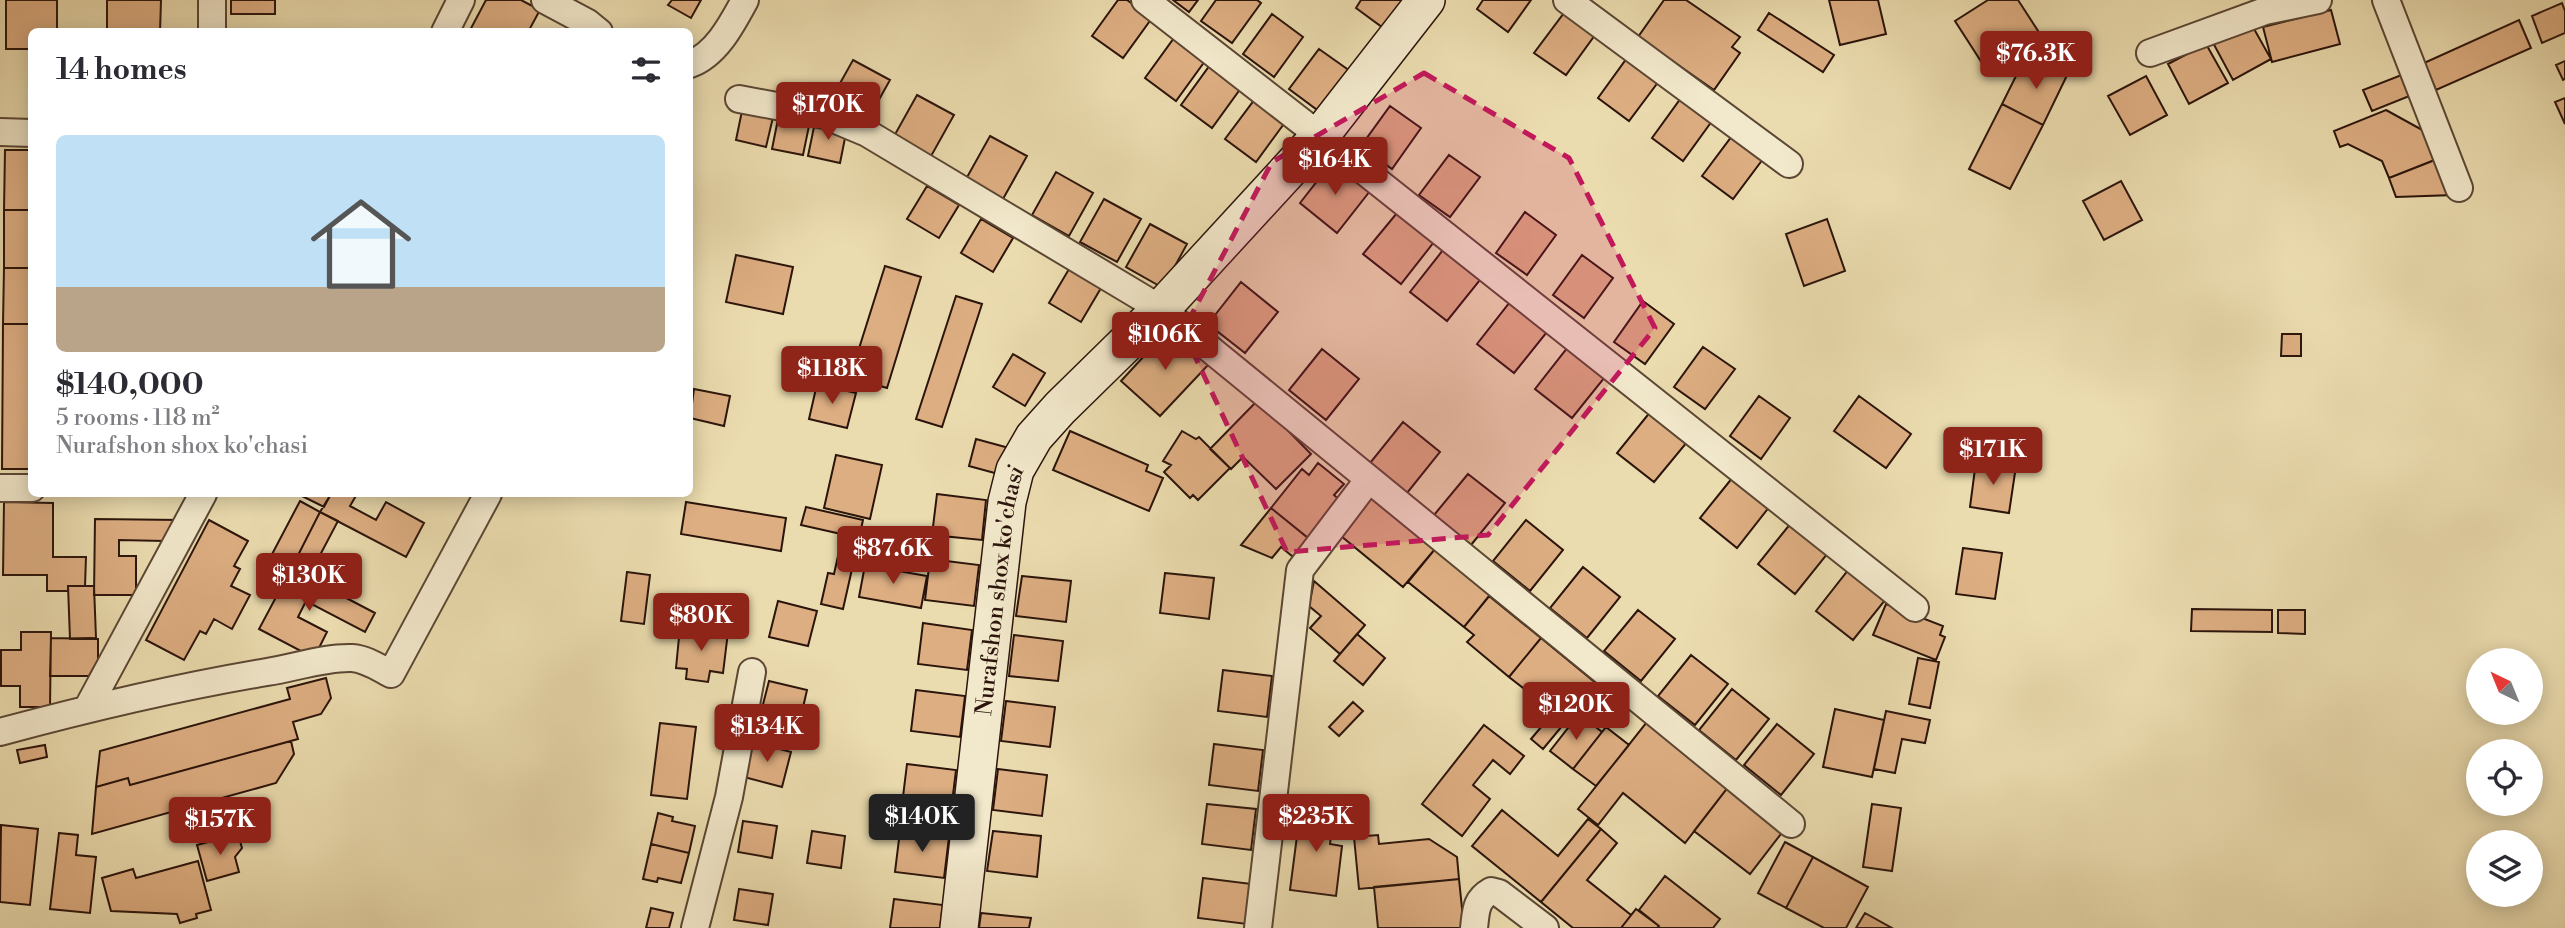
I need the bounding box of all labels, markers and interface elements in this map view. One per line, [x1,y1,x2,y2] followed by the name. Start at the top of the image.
[1979,32,2093,91] pin: $76.3K
[1996,40,2076,68] text: $76.3K
[56,51,187,89] text: 14 homes
[627,51,665,89] icon: filters
[779,82,877,142] pin: $170K
[792,91,864,119] text: $170K
[1286,138,1384,197] pin: $164K
[1299,146,1371,174] text: $164K
[298,181,424,307] icon: home
[1116,312,1214,372] pin: $106K
[1128,321,1202,349] text: $106K
[783,346,881,406] pin: $118K
[797,355,867,383] text: $118K
[56,366,203,404] text: $140,000
[56,404,220,432] text: 5 rooms · 118 m²
[1944,428,2042,487] pin: $171K
[56,432,308,460] text: Nurafshon shox ko'chasi
[1959,436,2027,464] text: $171K
[970,460,1030,717] street label: Nurafshon shox ko'chasi
[836,526,950,586] pin: $87.6K
[853,535,933,563] text: $87.6K
[260,554,358,613] pin: $130K
[272,562,346,590] text: $130K
[660,594,742,653] pin: $80K
[669,602,733,630] text: $80K
[2466,648,2543,724] north arrow
[2466,648,2543,907] map controls
[1527,682,1625,742] pin: $120K
[1539,691,1613,719] text: $120K
[718,704,816,764] pin: $134K
[731,713,803,741] text: $134K
[2466,739,2543,816] button: locate
[873,794,971,854] pin: $140K
[1267,794,1365,854] pin: $235K
[171,798,269,857] pin: $157K
[885,803,959,831] text: $140K
[1279,803,1353,831] text: $235K
[185,806,255,834] text: $157K
[2466,830,2543,907] button: layers

